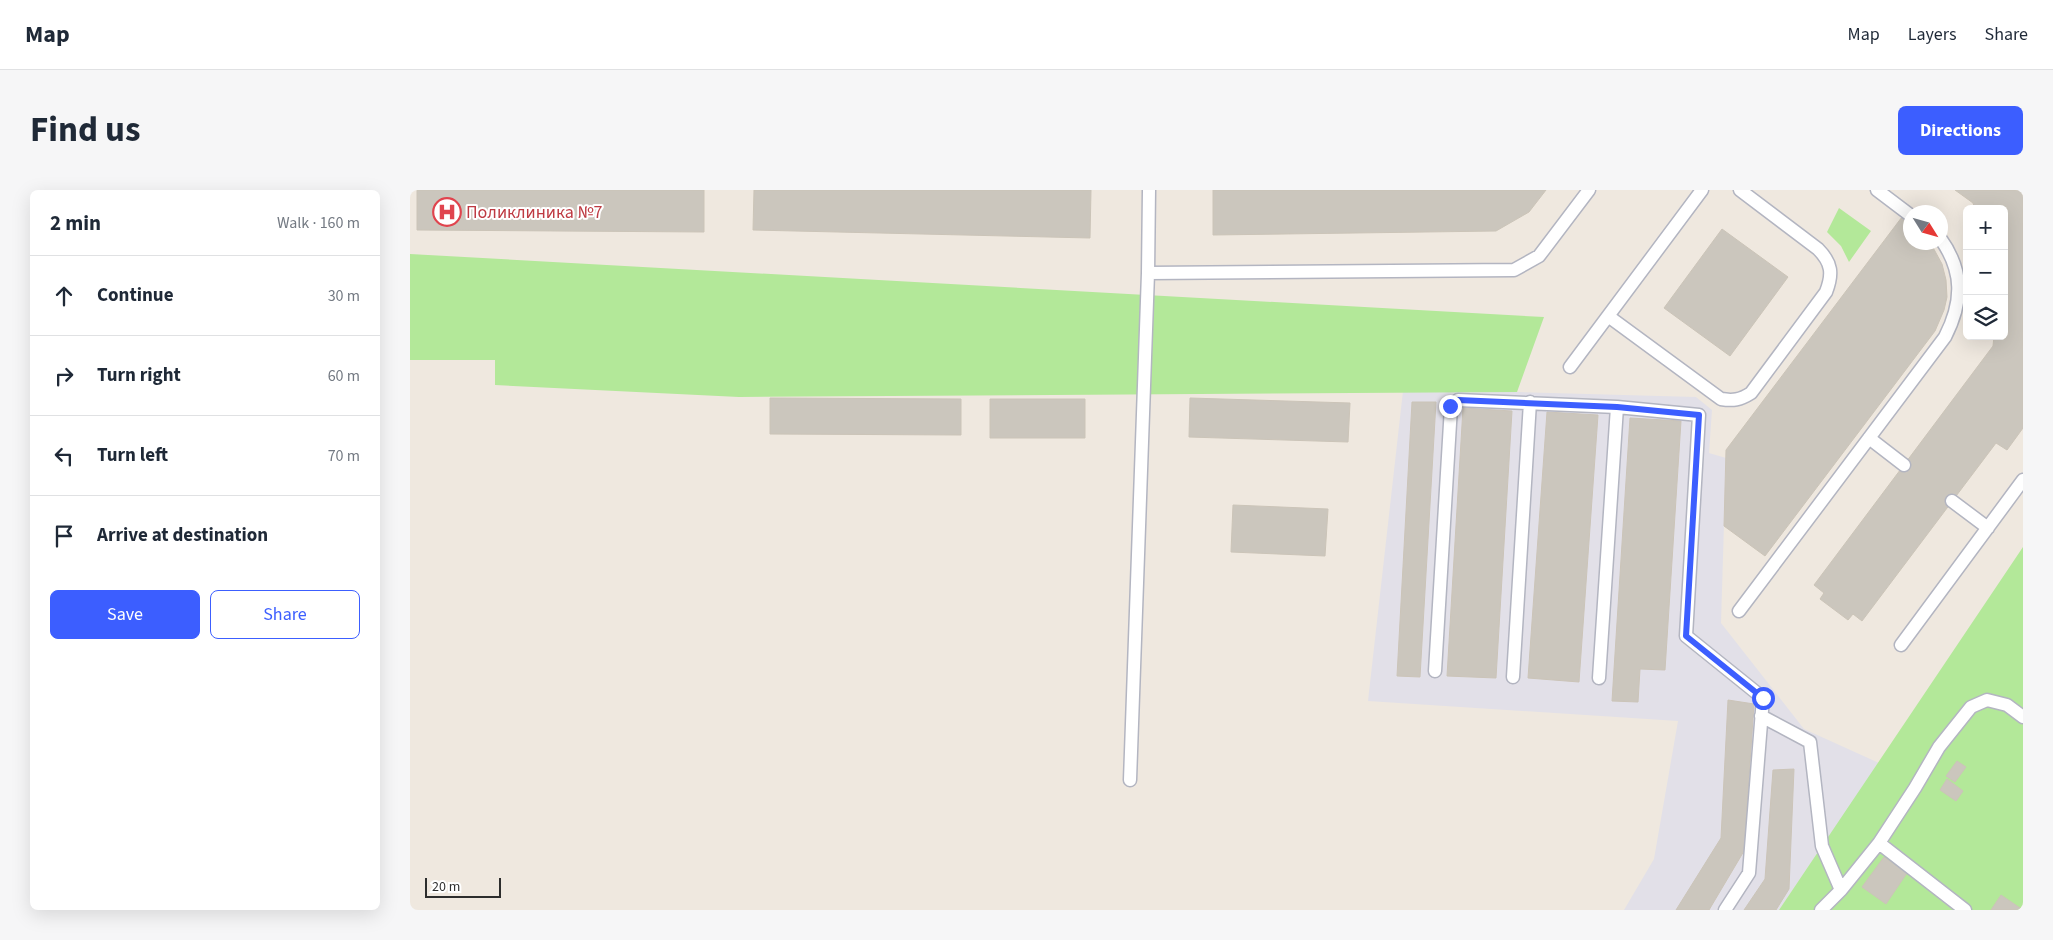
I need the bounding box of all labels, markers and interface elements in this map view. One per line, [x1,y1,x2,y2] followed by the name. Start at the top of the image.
[25,17,70,52] text: Map
[1848,22,1880,47] text: Map
[1908,22,1957,47] text: Layers
[1985,22,2028,47] text: Share
[30,105,140,155] text: Find us
[1898,106,2023,155] button: Directions
[432,197,462,227] hospital icon: Поликлиника №7
[466,200,602,225] place label: Поликлиника №7
[1903,205,1948,250] north arrow
[1963,205,2008,340] map controls
[1963,205,2008,250] button: +
[50,208,101,238] text: 2 min
[277,212,360,234] text: Walk · 160 m
[1963,250,2008,295] button: −
[50,282,78,310] icon: ahead
[97,282,174,309] text: Continue
[328,285,360,307] text: 30 m
[1963,295,2008,340] button: layers
[50,362,78,390] icon: right
[97,362,181,389] text: Turn right
[328,365,360,387] text: 60 m
[1439,395,1462,418] route end
[50,442,78,470] icon: left
[97,442,168,469] text: Turn left
[328,445,360,467] text: 70 m
[50,522,78,550] icon: arrive
[97,522,268,549] text: Arrive at destination
[50,590,200,639] button: Save
[210,590,360,639] button: Share
[1752,687,1775,710] route start
[425,875,501,898] scale bar
[432,877,460,897] text: 20 m

